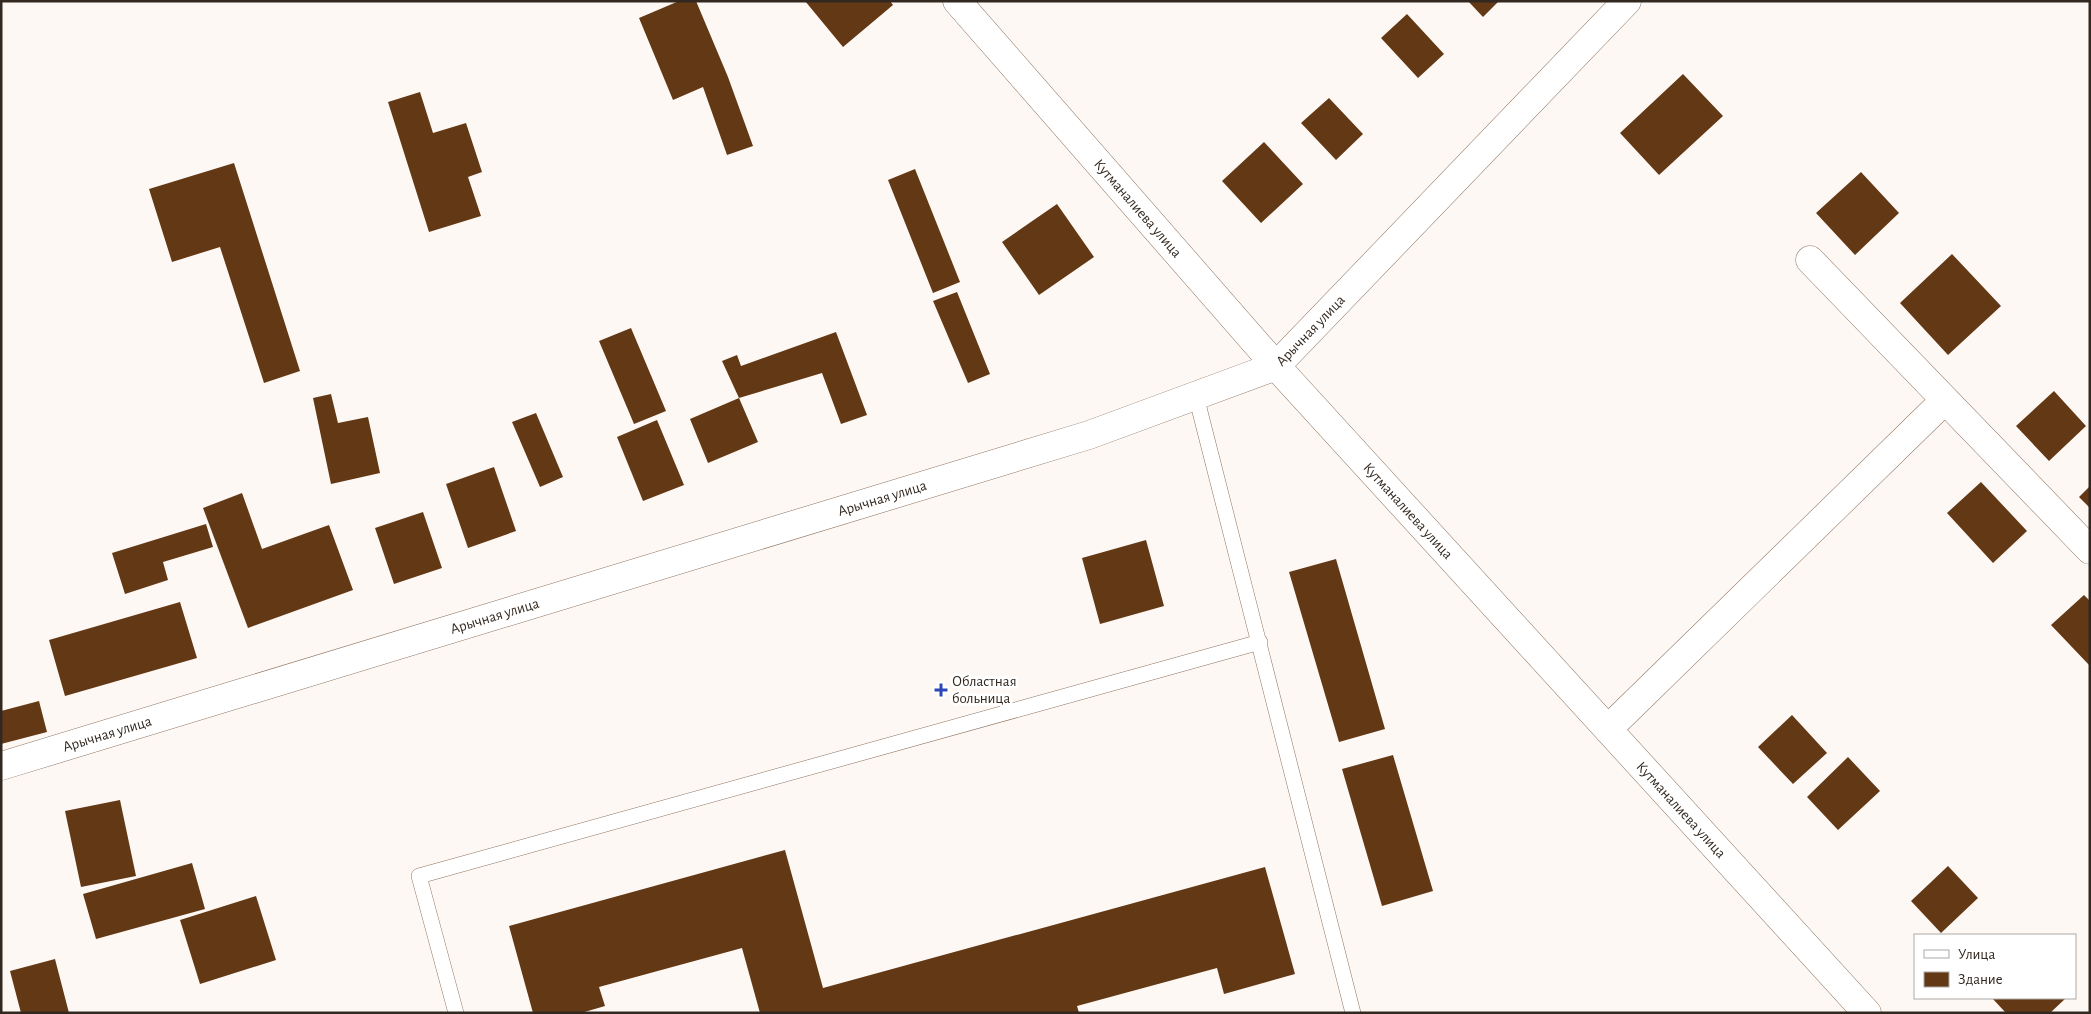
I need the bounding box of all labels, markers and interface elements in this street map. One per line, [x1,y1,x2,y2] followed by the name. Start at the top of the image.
[1091,156,1184,260] street label: Кутманалиева улица
[1273,292,1348,369] street label: Арычная улица
[1360,460,1456,562] street label: Кутманалиева улица
[836,478,929,519] street label: Арычная улица
[449,596,541,637] street label: Арычная улица
[952,674,1017,706] place label: Областная больница
[934,683,948,697] marker: Областная больница
[61,714,154,755] street label: Арычная улица
[1633,759,1729,861] street label: Кутманалиева улица
[1914,934,2076,999] legend
[1958,947,1995,962] text: Улица
[1958,972,2003,987] text: Здание

